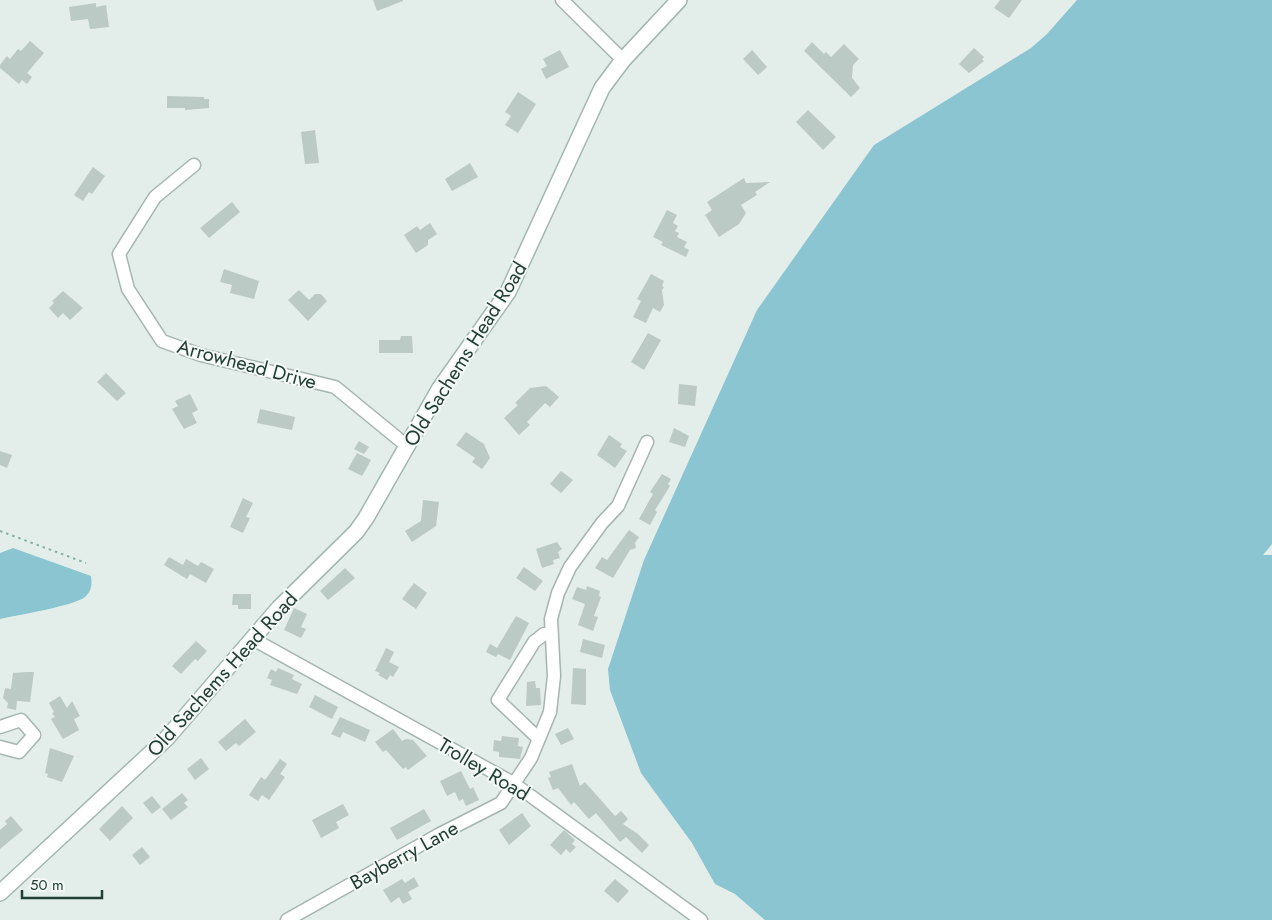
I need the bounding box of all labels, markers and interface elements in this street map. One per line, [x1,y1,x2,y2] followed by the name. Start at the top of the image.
[397,256,534,452] street label: Old Sachems Head Road
[174,332,320,397] street label: Arrowhead Drive
[140,585,304,763] street label: Old Sachems Head Road
[432,731,535,808] street label: Trolley Road
[345,814,464,897] street label: Bayberry Lane
[22,868,102,900] scale bar
[30,874,64,896] text: 50 m

